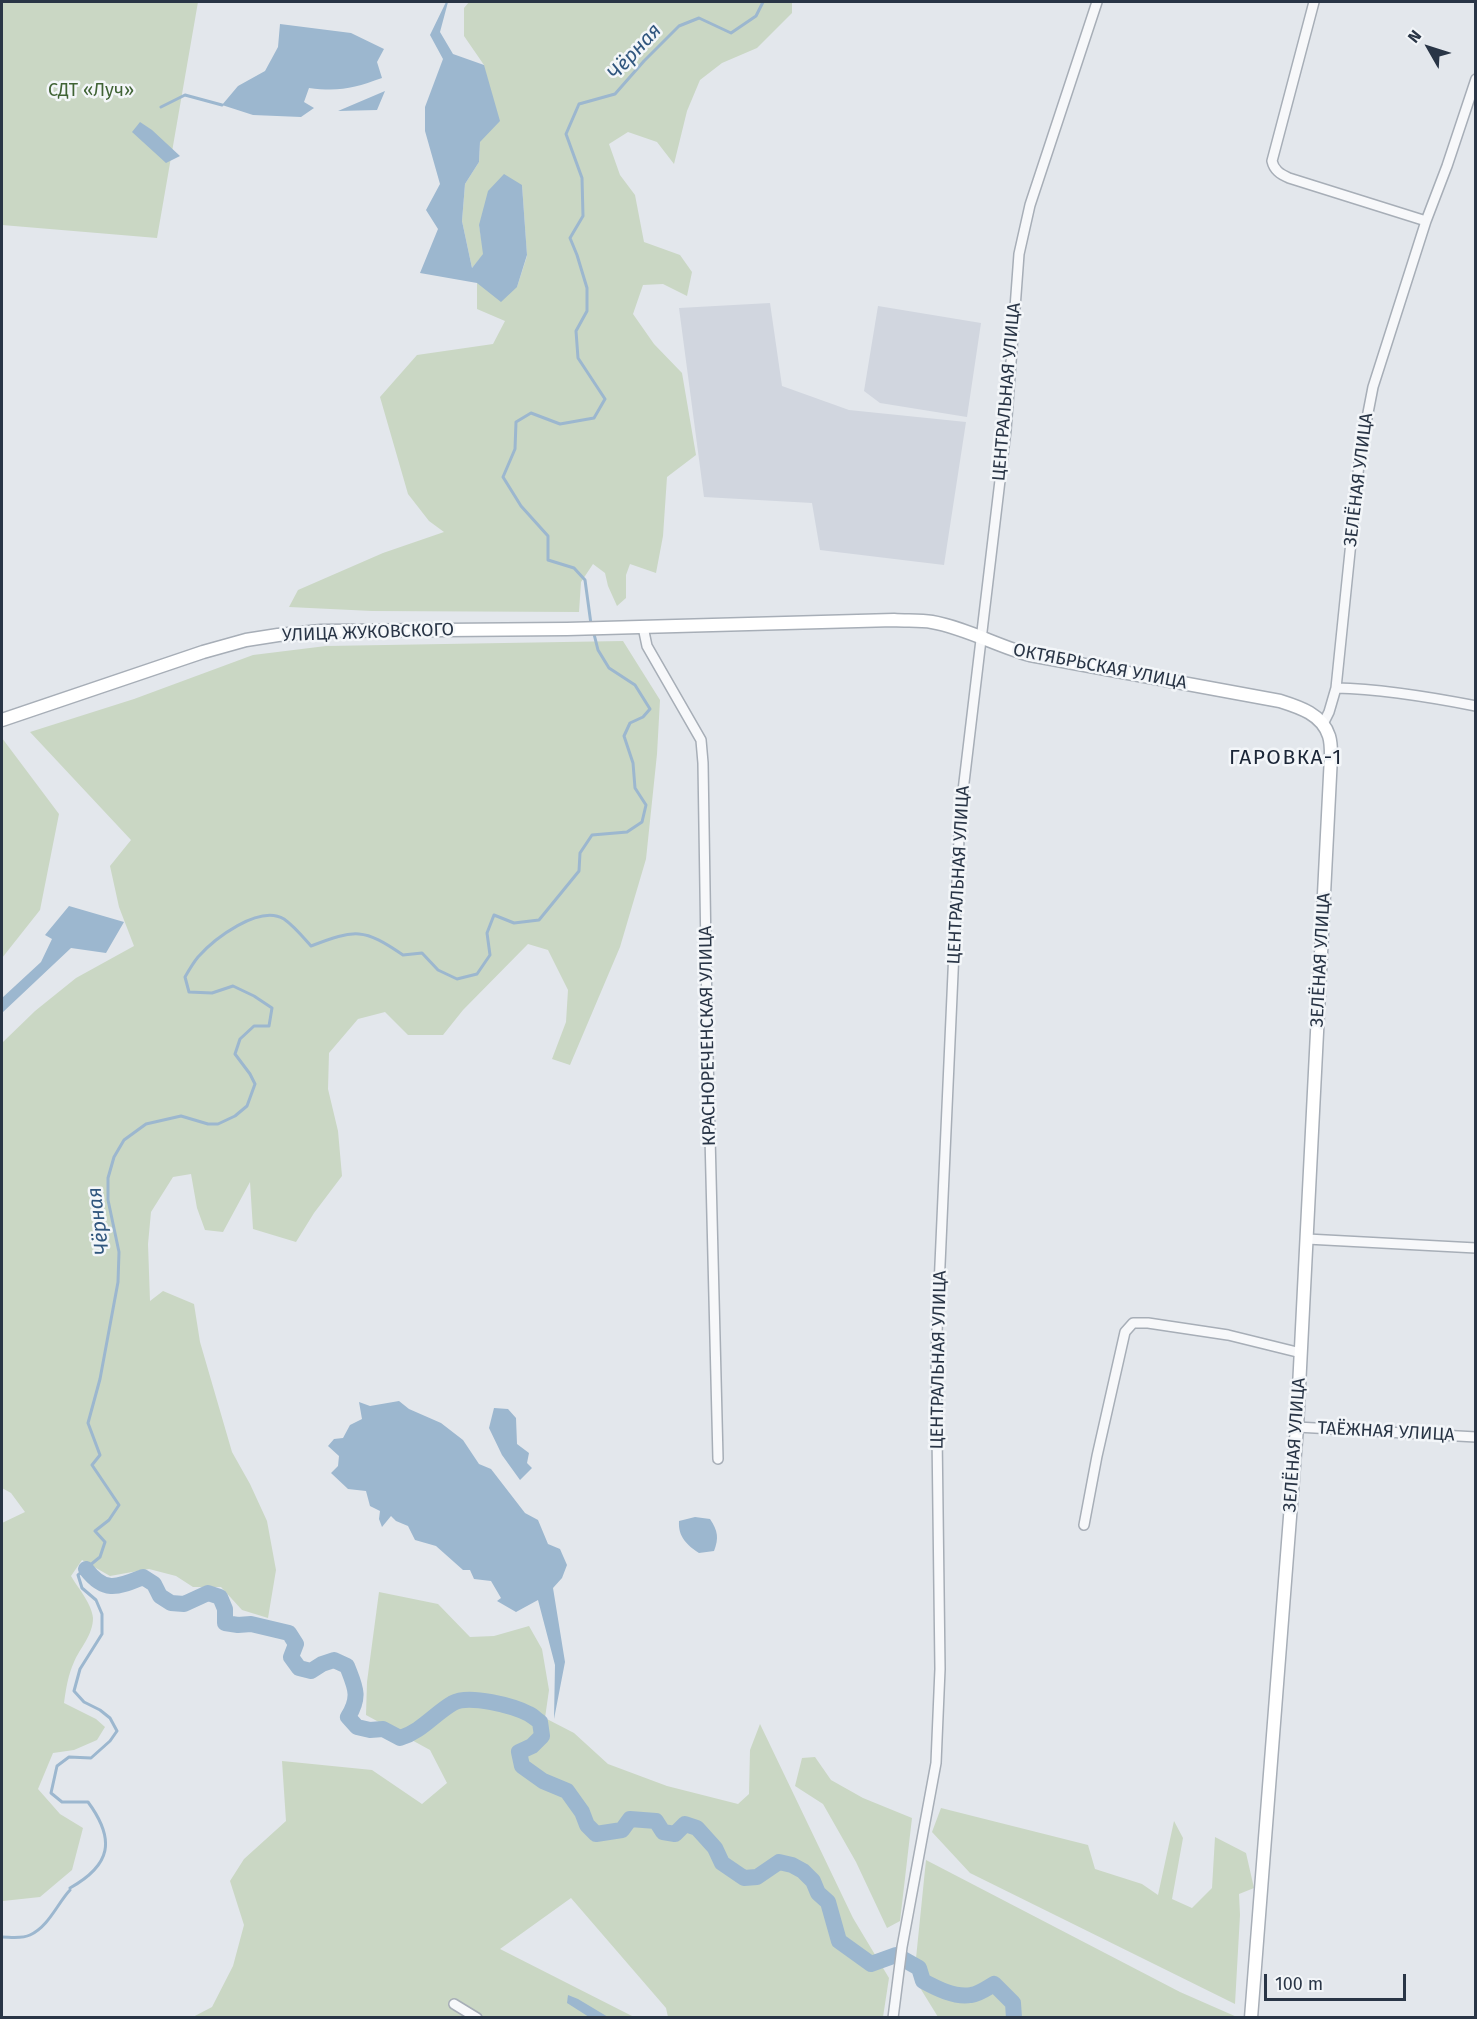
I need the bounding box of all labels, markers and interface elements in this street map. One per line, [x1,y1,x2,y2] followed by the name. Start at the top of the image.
[1399,18,1459,78] north arrow
[603,19,667,85] water label: Чёрная
[1404,26,1425,46] text: N
[48,80,134,102] park label: СДТ «Луч»
[988,302,1026,482] street label: ЦЕНТРАЛЬНАЯ УЛИЦА
[1340,412,1378,548] street label: ЗЕЛЁНАЯ УЛИЦА
[282,619,454,647] street label: УЛИЦА ЖУКОВСКОГО
[1011,640,1189,694] street label: ОКТЯБРЬСКАЯ УЛИЦА
[1229,745,1343,771] district label: ГАРОВКА-1
[944,785,974,965] street label: ЦЕНТРАЛЬНАЯ УЛИЦА
[1307,892,1335,1028] street label: ЗЕЛЁНАЯ УЛИЦА
[695,926,721,1146] street label: КРАСНОРЕЧЕНСКАЯ УЛИЦА
[83,1186,115,1256] water label: Чёрная
[927,1270,951,1450] street label: ЦЕНТРАЛЬНАЯ УЛИЦА
[1280,1377,1310,1513] street label: ЗЕЛЁНАЯ УЛИЦА
[1317,1418,1455,1446] street label: ТАЁЖНАЯ УЛИЦА
[1267,1962,1410,2000] scale bar
[1275,1973,1323,1995] text: 100 m

